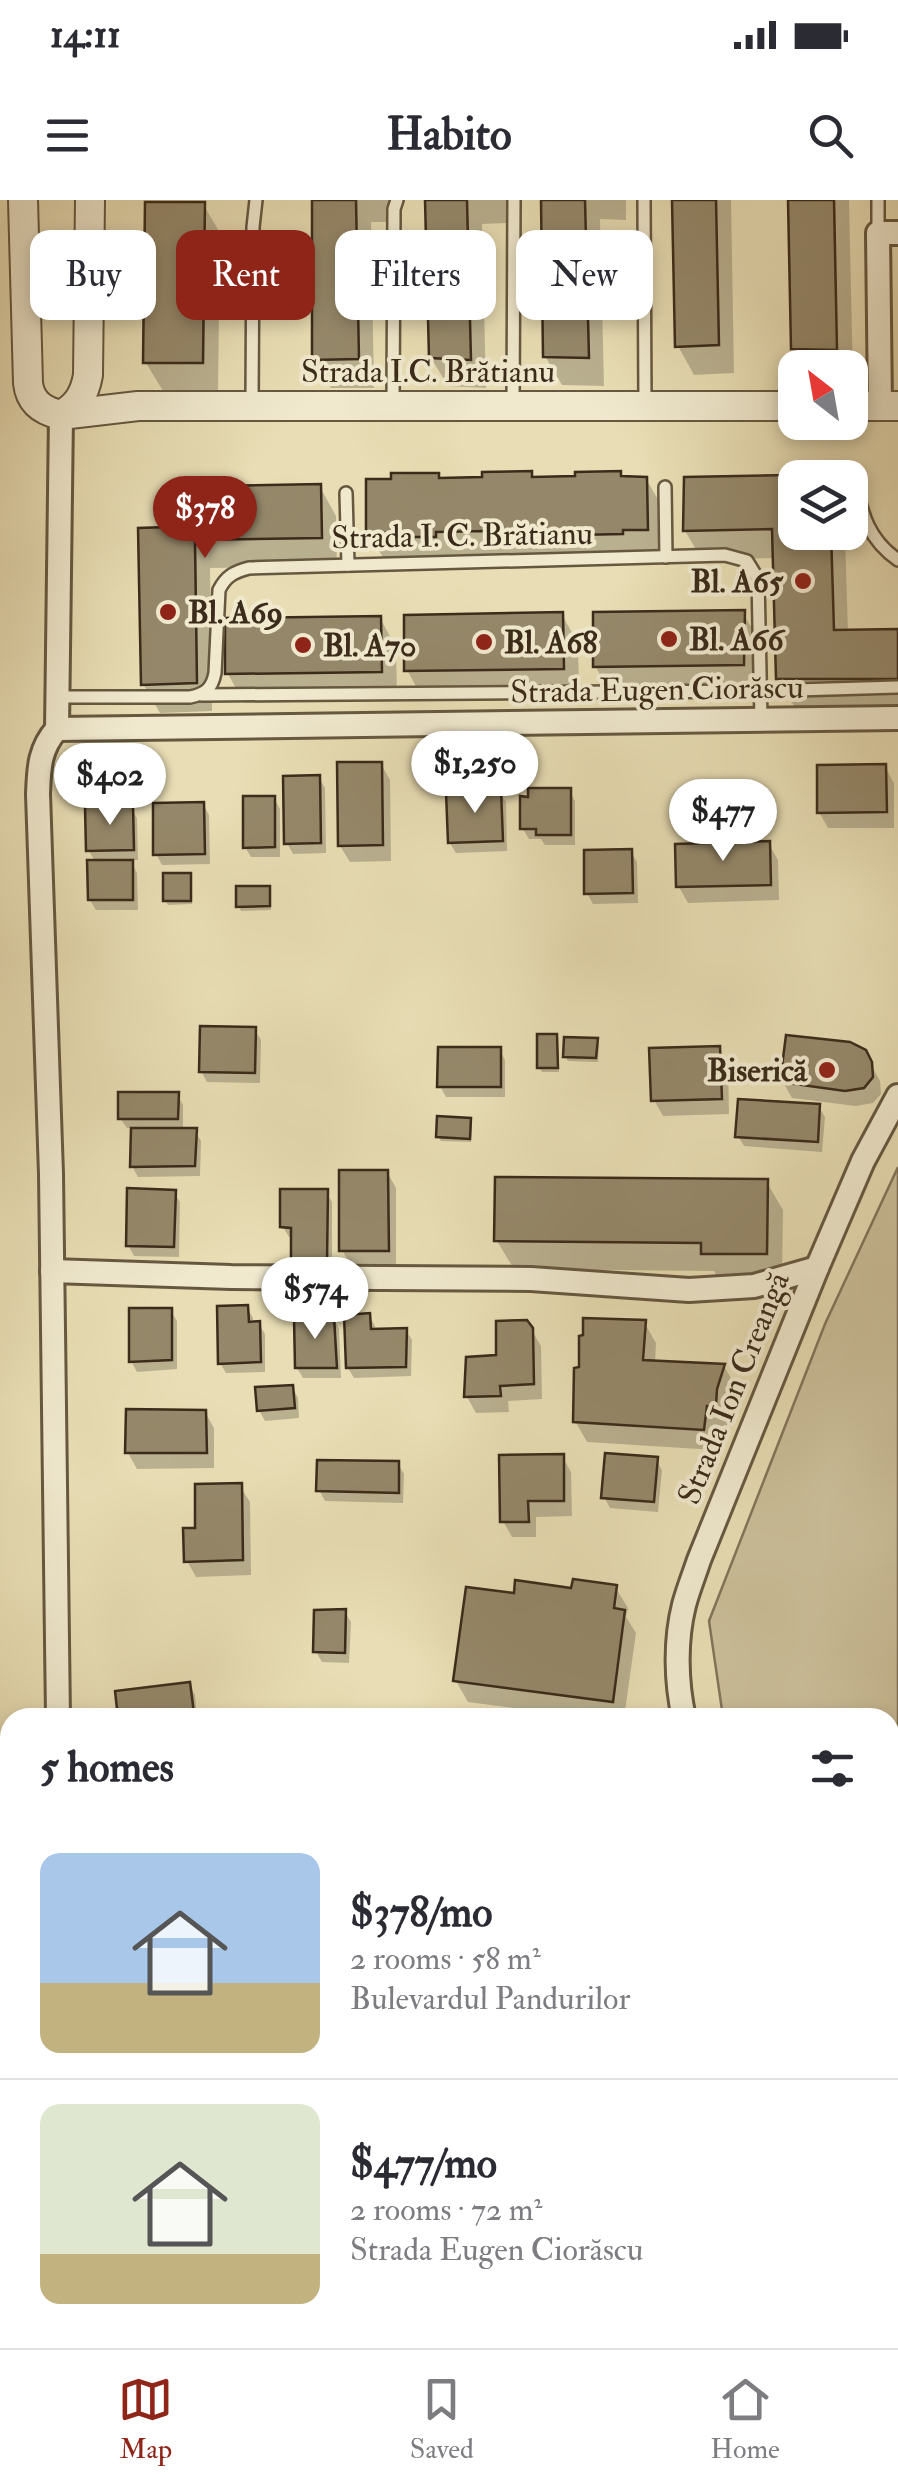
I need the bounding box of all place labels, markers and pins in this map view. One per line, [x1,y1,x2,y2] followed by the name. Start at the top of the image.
[146,476,264,561] pin: $378
[691,562,784,602] place label: Bl. A65
[792,570,814,592] marker: Bl. A65
[188,593,283,633] place label: Bl. A69
[157,601,179,623] marker: Bl. A69
[689,620,786,660] place label: Bl. A66
[504,623,597,663] place label: Bl. A68
[323,626,416,666] place label: Bl. A70
[658,628,680,650] marker: Bl. A66
[473,631,495,653] marker: Bl. A68
[292,634,314,656] marker: Bl. A70
[394,731,556,816] pin: $1,250
[51,743,169,828] pin: $402
[664,779,782,864] pin: $477
[707,1051,808,1091] place label: Biserică
[816,1059,838,1081] marker: Biserică
[256,1257,374,1342] pin: $574

